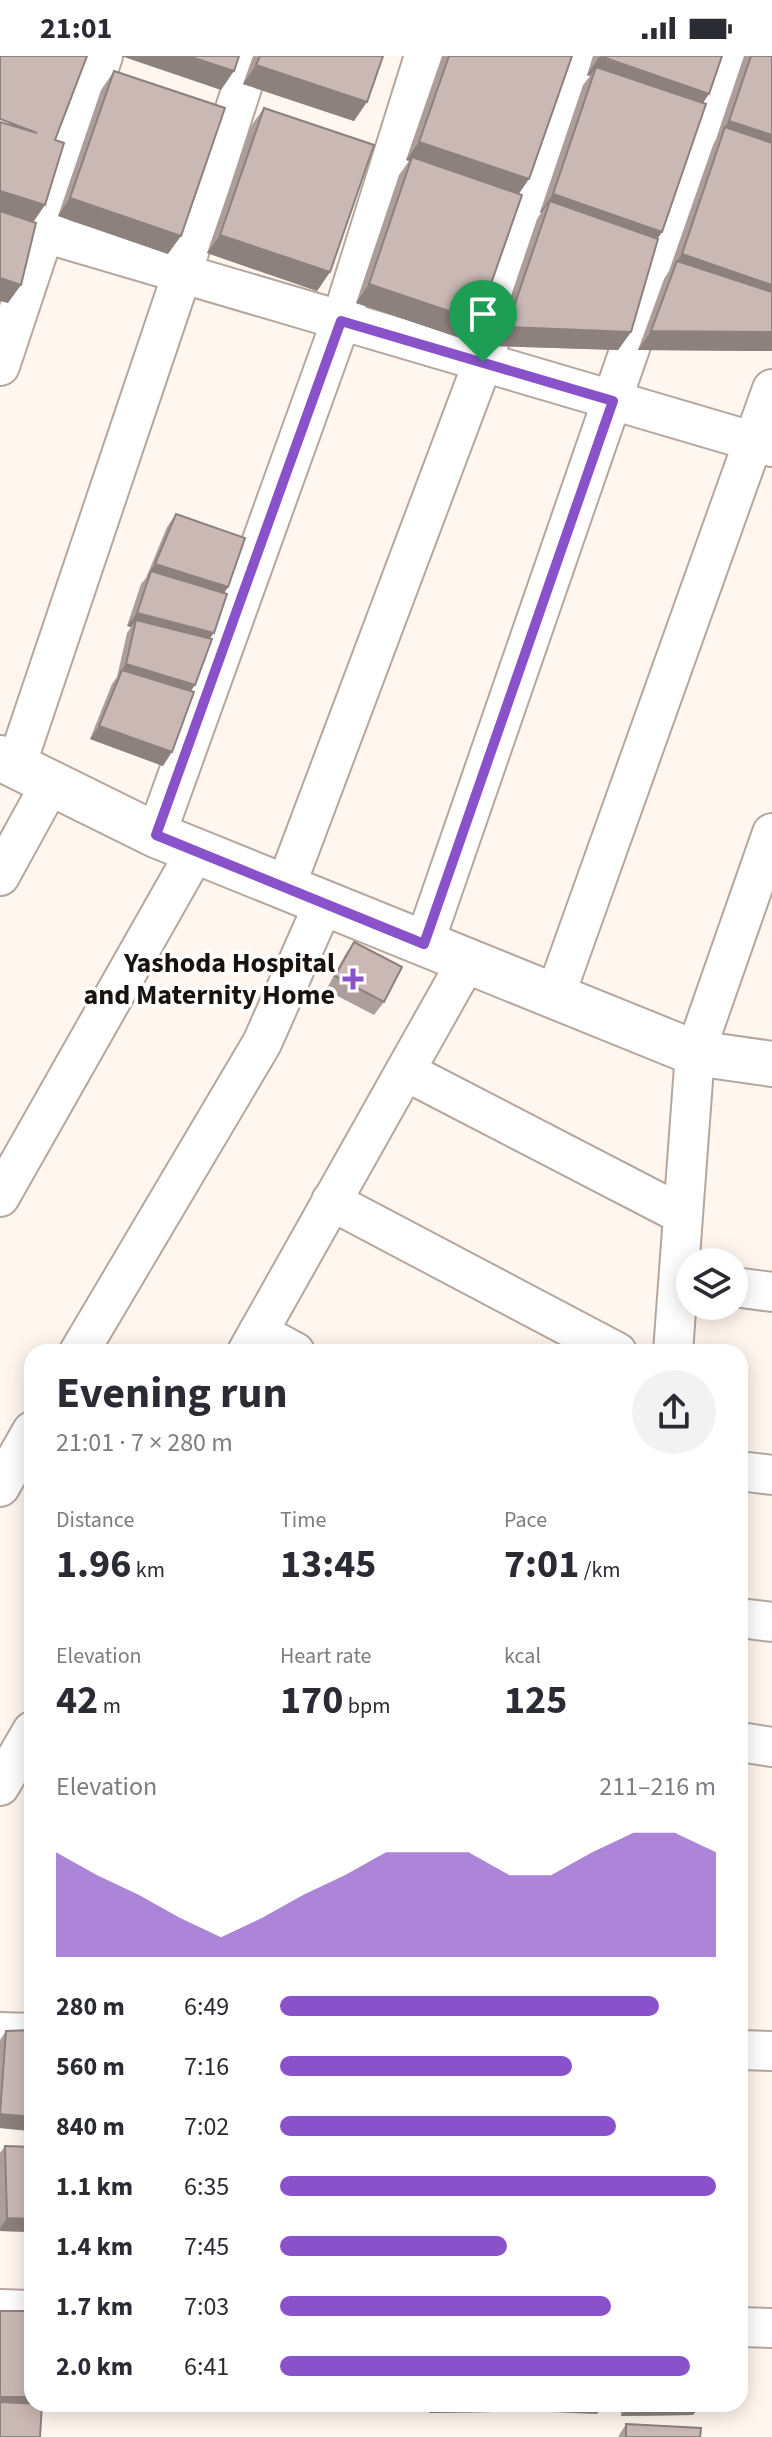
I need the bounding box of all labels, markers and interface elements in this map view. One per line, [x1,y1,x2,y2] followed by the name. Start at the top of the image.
[40,7,112,50] text: 21:01
[449,280,517,362] pin
[461,292,505,336] icon: arrive
[84,943,335,1015] place label: Yashoda Hospital and Maternity Home
[342,968,364,990] marker: Yashoda Hospital and Maternity Home
[676,1248,748,1320] map controls
[676,1248,748,1320] button: layers
[56,1362,288,1425] text: Evening run
[632,1370,716,1454] button: share
[56,1424,233,1461] text: 21:01 · 7 × 280 m
[56,1504,134,1536] text: Distance
[280,1504,326,1536] text: Time
[504,1504,547,1536] text: Pace
[56,1536,131,1593] text: 1.96
[280,1536,376,1593] text: 13:45
[504,1536,579,1593] text: 7:01
[131,1554,165,1586] text: km
[579,1554,621,1586] text: /km
[56,1640,142,1672] text: Elevation
[280,1640,371,1672] text: Heart rate
[504,1640,541,1672] text: kcal
[56,1672,98,1729] text: 42
[280,1672,343,1729] text: 170
[504,1672,567,1729] text: 125
[98,1690,121,1722] text: m
[343,1690,390,1722] text: bpm
[56,1768,157,1805] text: Elevation
[599,1768,716,1805] text: 211–216 m
[56,1988,125,2025] text: 280 m
[184,1988,229,2025] text: 6:49
[56,2048,125,2085] text: 560 m
[184,2048,229,2085] text: 7:16
[56,2108,125,2145] text: 840 m
[184,2108,229,2145] text: 7:02
[56,2168,133,2205] text: 1.1 km
[184,2168,229,2205] text: 6:35
[56,2228,133,2265] text: 1.4 km
[184,2228,229,2265] text: 7:45
[56,2288,133,2325] text: 1.7 km
[184,2288,229,2325] text: 7:03
[56,2348,133,2385] text: 2.0 km
[184,2348,229,2385] text: 6:41

